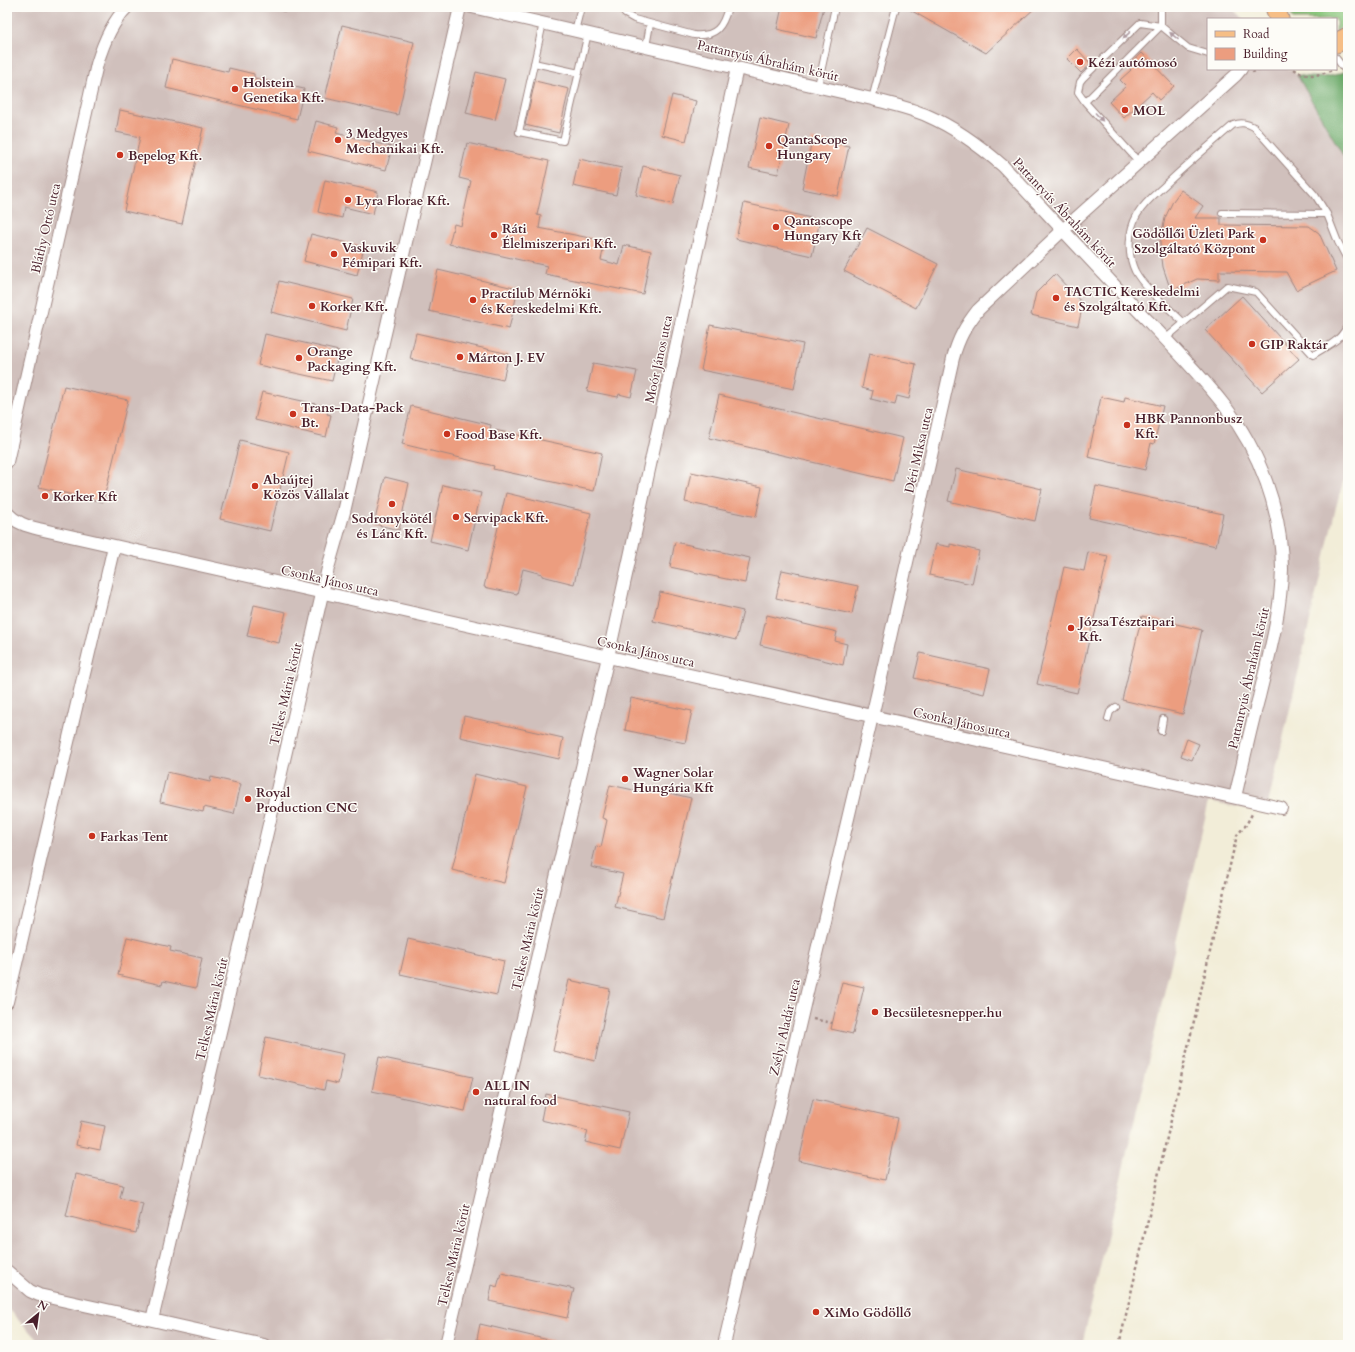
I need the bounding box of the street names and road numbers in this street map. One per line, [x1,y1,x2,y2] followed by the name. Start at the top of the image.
[695,36,840,86] street label: Pattantyús Ábrahám körút
[1008,154,1120,272] street label: Pattantyús Ábrahám körút
[27,181,65,275] street label: Bláthy Ottó utca
[641,313,677,405] street label: Moór János utca
[900,405,938,495] street label: Déri Miksa utca
[279,561,381,601] street label: Csonka János utca
[1224,606,1274,751] street label: Pattantyús Ábrahám körút
[595,632,697,672] street label: Csonka János utca
[265,641,307,747] street label: Telkes Mária körút
[911,703,1013,743] street label: Csonka János utca
[507,886,549,992] street label: Telkes Mária körút
[191,956,233,1062] street label: Telkes Mária körút
[765,977,805,1077] street label: Zsélyi Aladár utca
[433,1202,475,1308] street label: Telkes Mária körút

